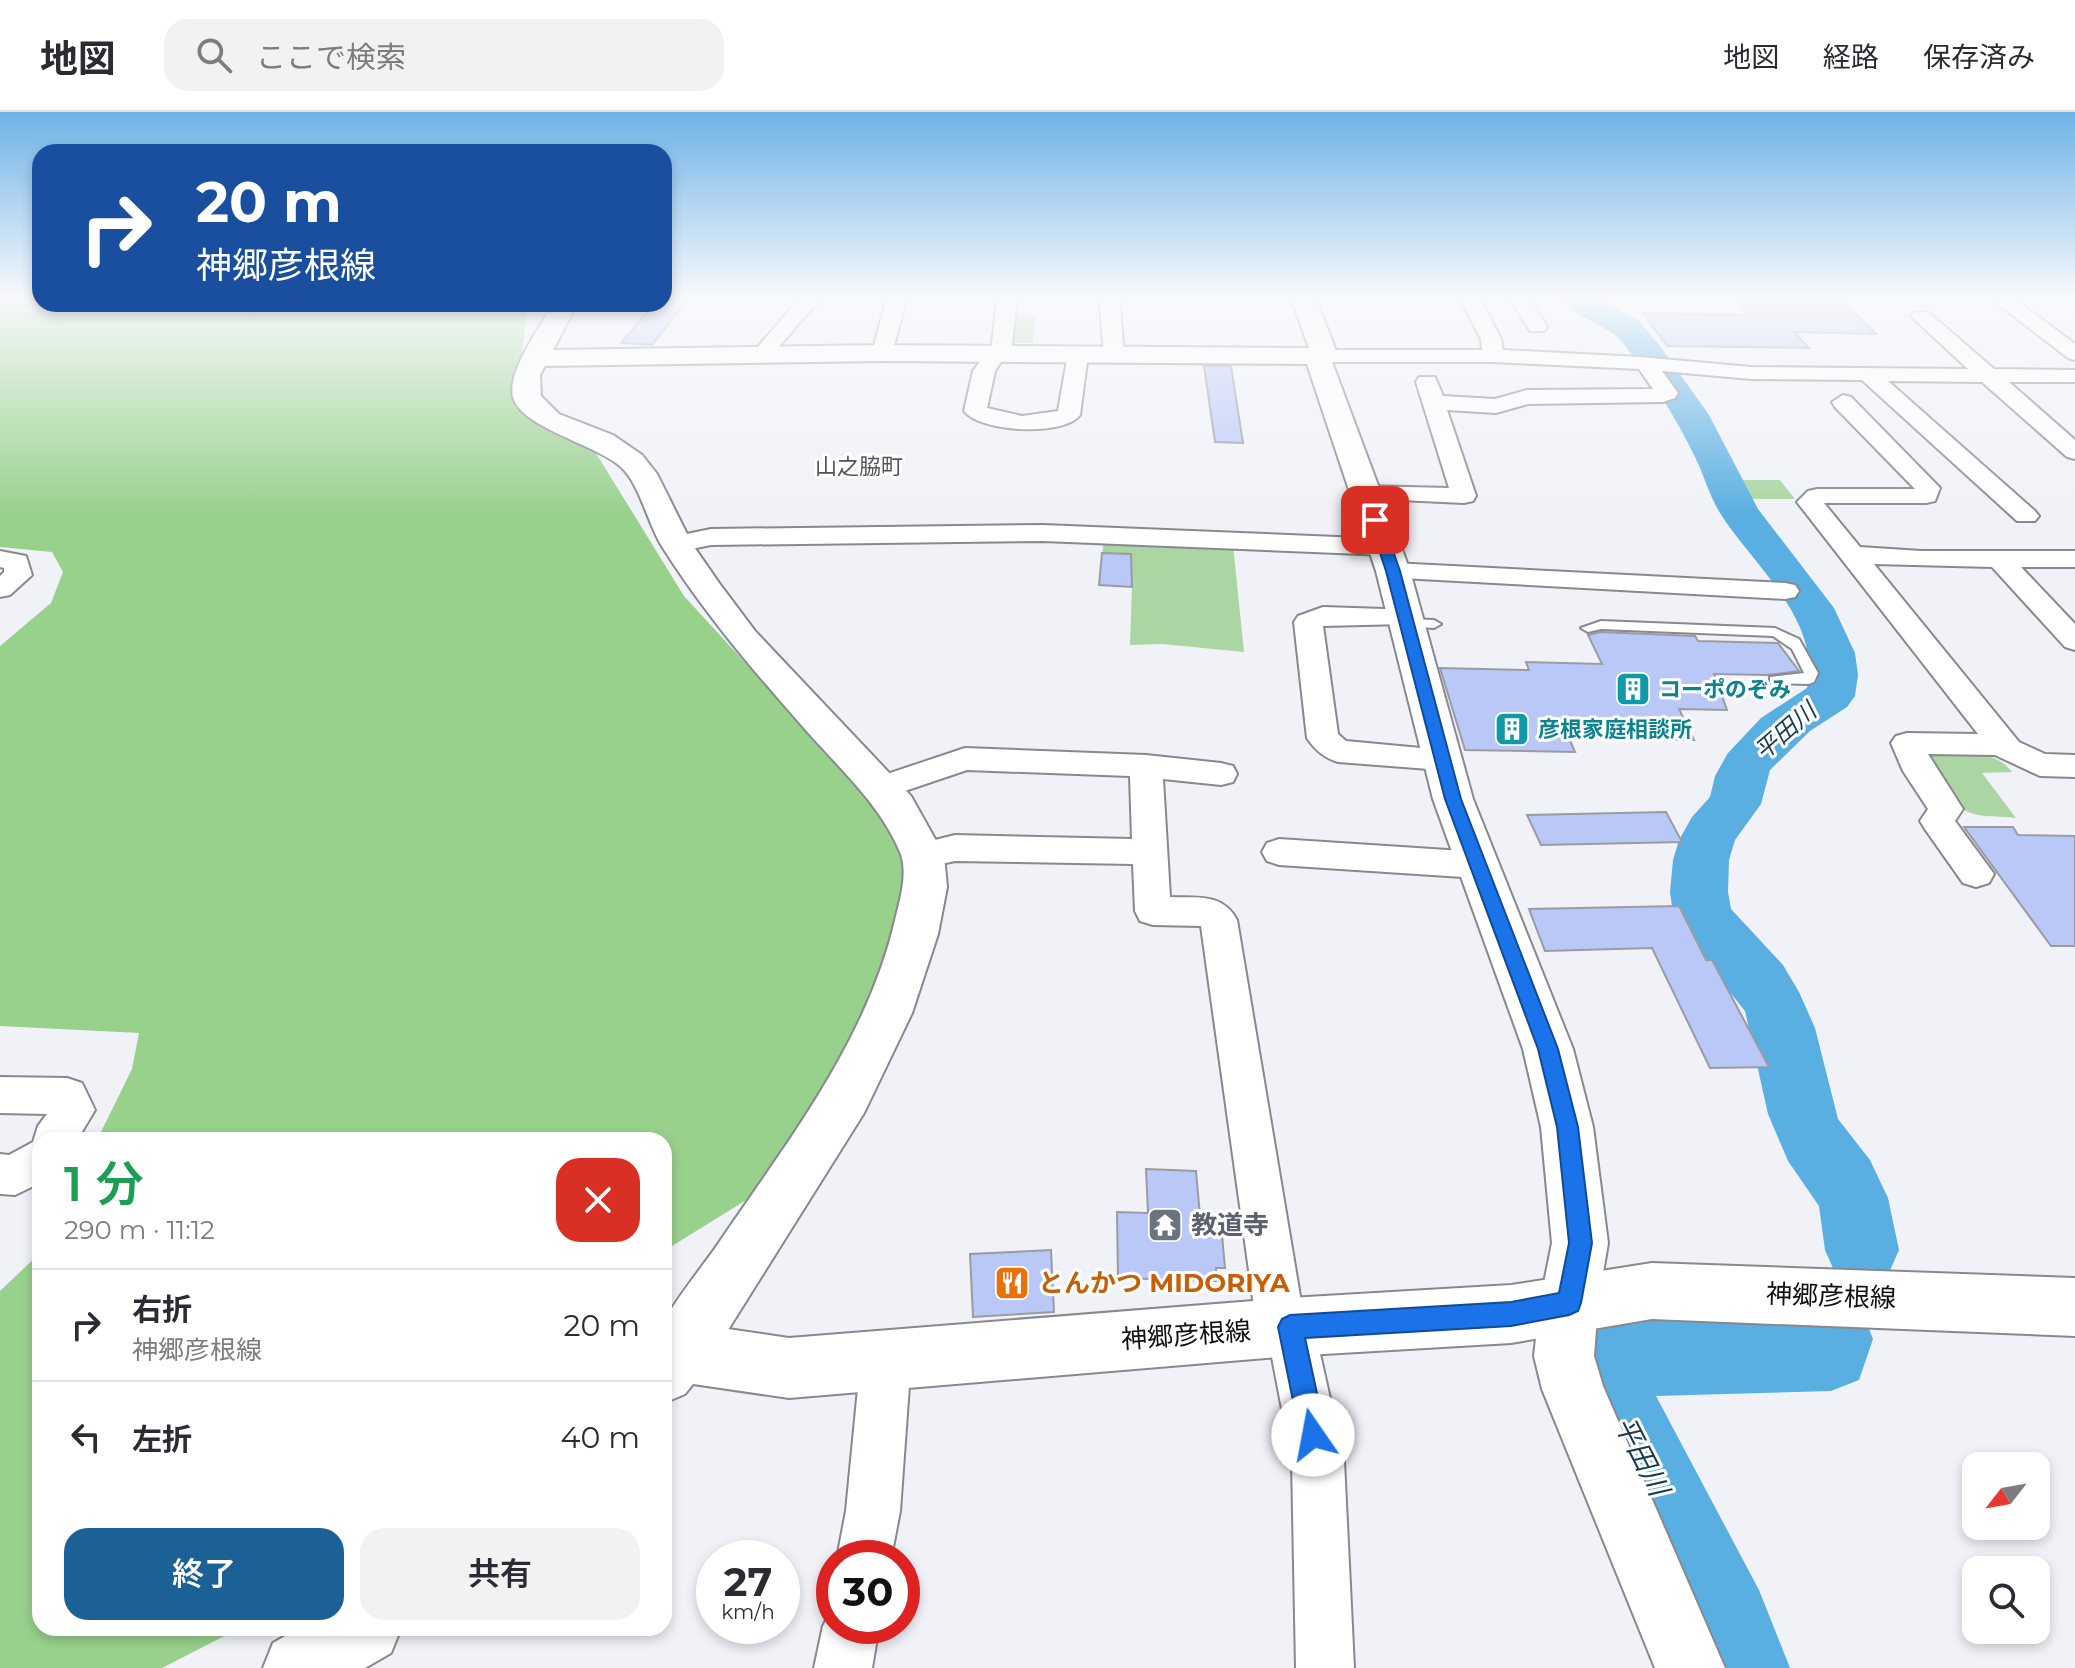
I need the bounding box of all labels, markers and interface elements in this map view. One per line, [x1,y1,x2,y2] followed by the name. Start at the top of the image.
[164,19,724,91] search box
[192,33,236,77] icon: search
[40,35,116,82] text: 地図
[256,39,406,76] text: ここで検索
[1723,40,1779,74] text: 地図
[1823,40,1879,74] text: 経路
[1923,40,2035,74] text: 保存済み
[196,168,342,236] text: 20 m
[64,176,168,280] icon: right
[196,243,376,287] text: 神郷彦根線
[815,453,903,480] district label: 山之脇町
[1341,486,1409,554] pin
[1353,498,1397,542] icon: arrive
[1614,670,1652,708] building icon: コーポのぞみ
[1659,676,1791,703] place label: コーポのぞみ
[1748,694,1824,766] water label: 平田川
[1493,710,1531,748] building icon: 彦根家庭相談所
[1538,716,1692,743] place label: 彦根家庭相談所
[64,1155,144,1213] text: 1 分
[556,1158,640,1242] button: close
[1146,1206,1184,1244] temple icon: 教道寺
[1191,1209,1269,1241] place label: 教道寺
[64,1214,215,1246] text: 290 m · 11:12
[993,1264,1031,1302] restaurant icon: とんかつ MIDORIYA
[1038,1267,1291,1299] place label: とんかつ MIDORIYA
[1765,1278,1897,1314] street label: 神郷彦根線
[132,1291,192,1328] text: 右折
[64,1303,108,1347] icon: right
[563,1307,640,1344] text: 20 m
[1120,1315,1252,1355] street label: 神郷彦根線
[132,1334,262,1366] text: 神郷彦根線
[1271,1393,1355,1477] position arrow
[1608,1411,1678,1504] water label: 平田川
[64,1415,108,1459] icon: left
[561,1419,640,1456] text: 40 m
[132,1421,192,1458] text: 左折
[1962,1452,2050,1540] north arrow
[1962,1452,2050,1644] map controls
[64,1528,344,1620] button: 終了
[360,1528,640,1620] button: 共有
[816,1540,920,1644] speed limit sign: 30
[1962,1556,2050,1644] button: search
[724,1557,772,1606] text: 27
[721,1600,775,1624] text: km/h

